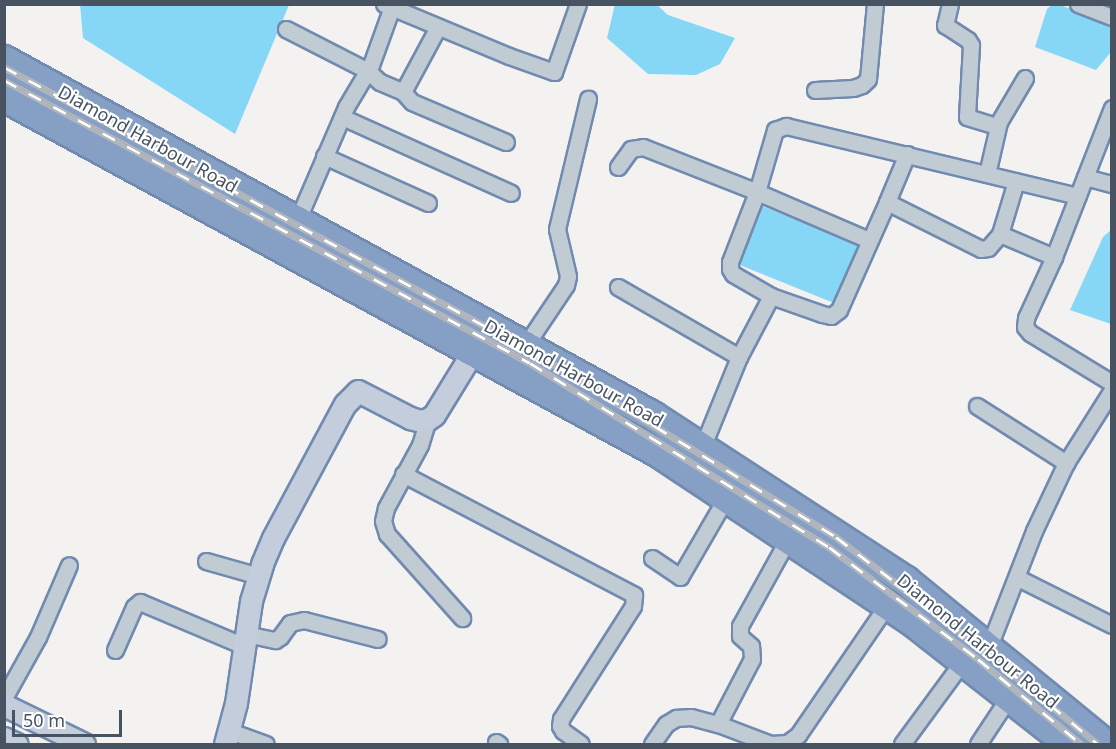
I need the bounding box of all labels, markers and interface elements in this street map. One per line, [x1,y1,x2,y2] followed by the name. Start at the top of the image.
[55,81,241,197] street label: Diamond Harbour Road
[481,315,667,431] street label: Diamond Harbour Road
[893,569,1063,713] street label: Diamond Harbour Road
[15,698,124,736] scale bar
[23,708,65,732] text: 50 m

